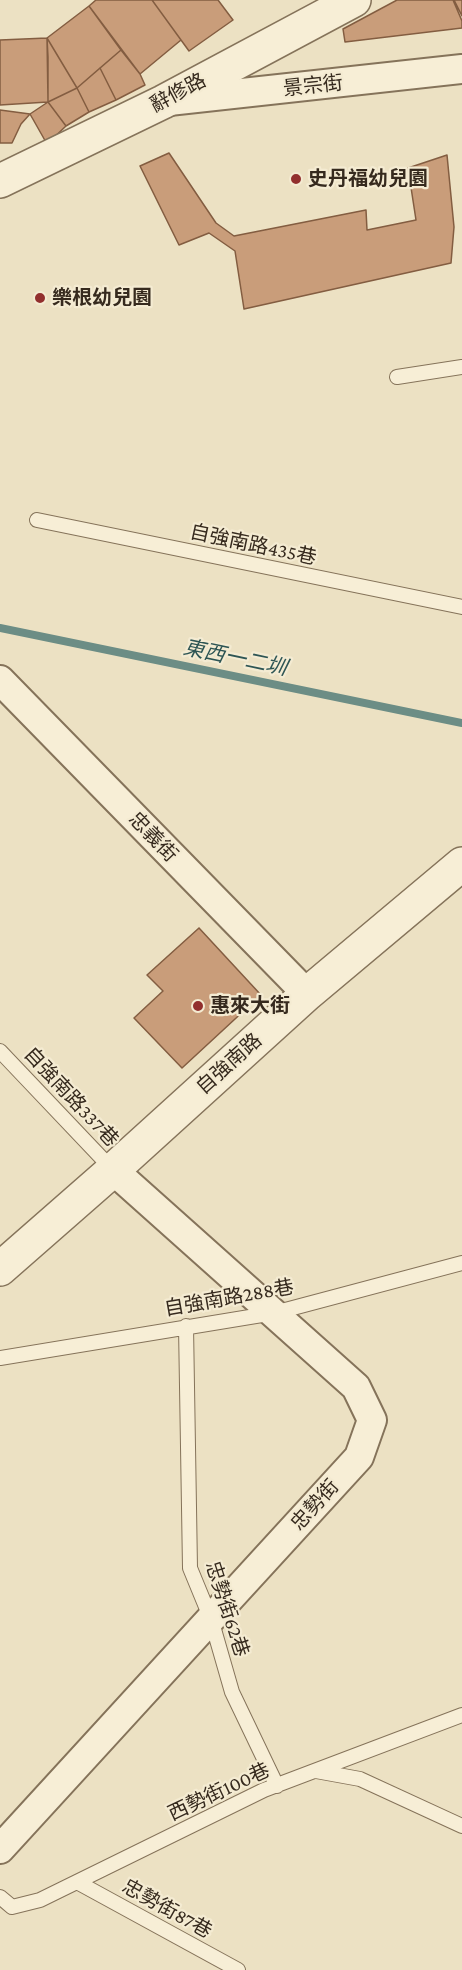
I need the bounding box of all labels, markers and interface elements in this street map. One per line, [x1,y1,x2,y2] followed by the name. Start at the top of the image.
[146,68,210,118] street label: 辭修路
[282,71,344,101] street label: 景宗街
[308,167,428,191] place label: 史丹福幼兒園
[289,172,303,186] marker: 史丹福幼兒園
[52,286,152,310] place label: 樂根幼兒園
[33,291,47,305] marker: 樂根幼兒園
[187,520,319,570] street label: 自強南路435巷
[181,635,289,681] water label: 東西一二圳
[124,807,182,867] street label: 忠義街
[210,994,290,1018] place label: 惠來大街
[191,999,205,1013] marker: 惠來大街
[191,1028,267,1100] street label: 自強南路
[19,1042,123,1152] street label: 自強南路337巷
[162,1275,296,1321] street label: 自強南路288巷
[286,1475,344,1535] street label: 忠勢街
[200,1558,254,1660] street label: 忠勢街62巷
[164,1758,274,1826] street label: 西勢街100巷
[118,1874,216,1944] street label: 忠勢街87巷

